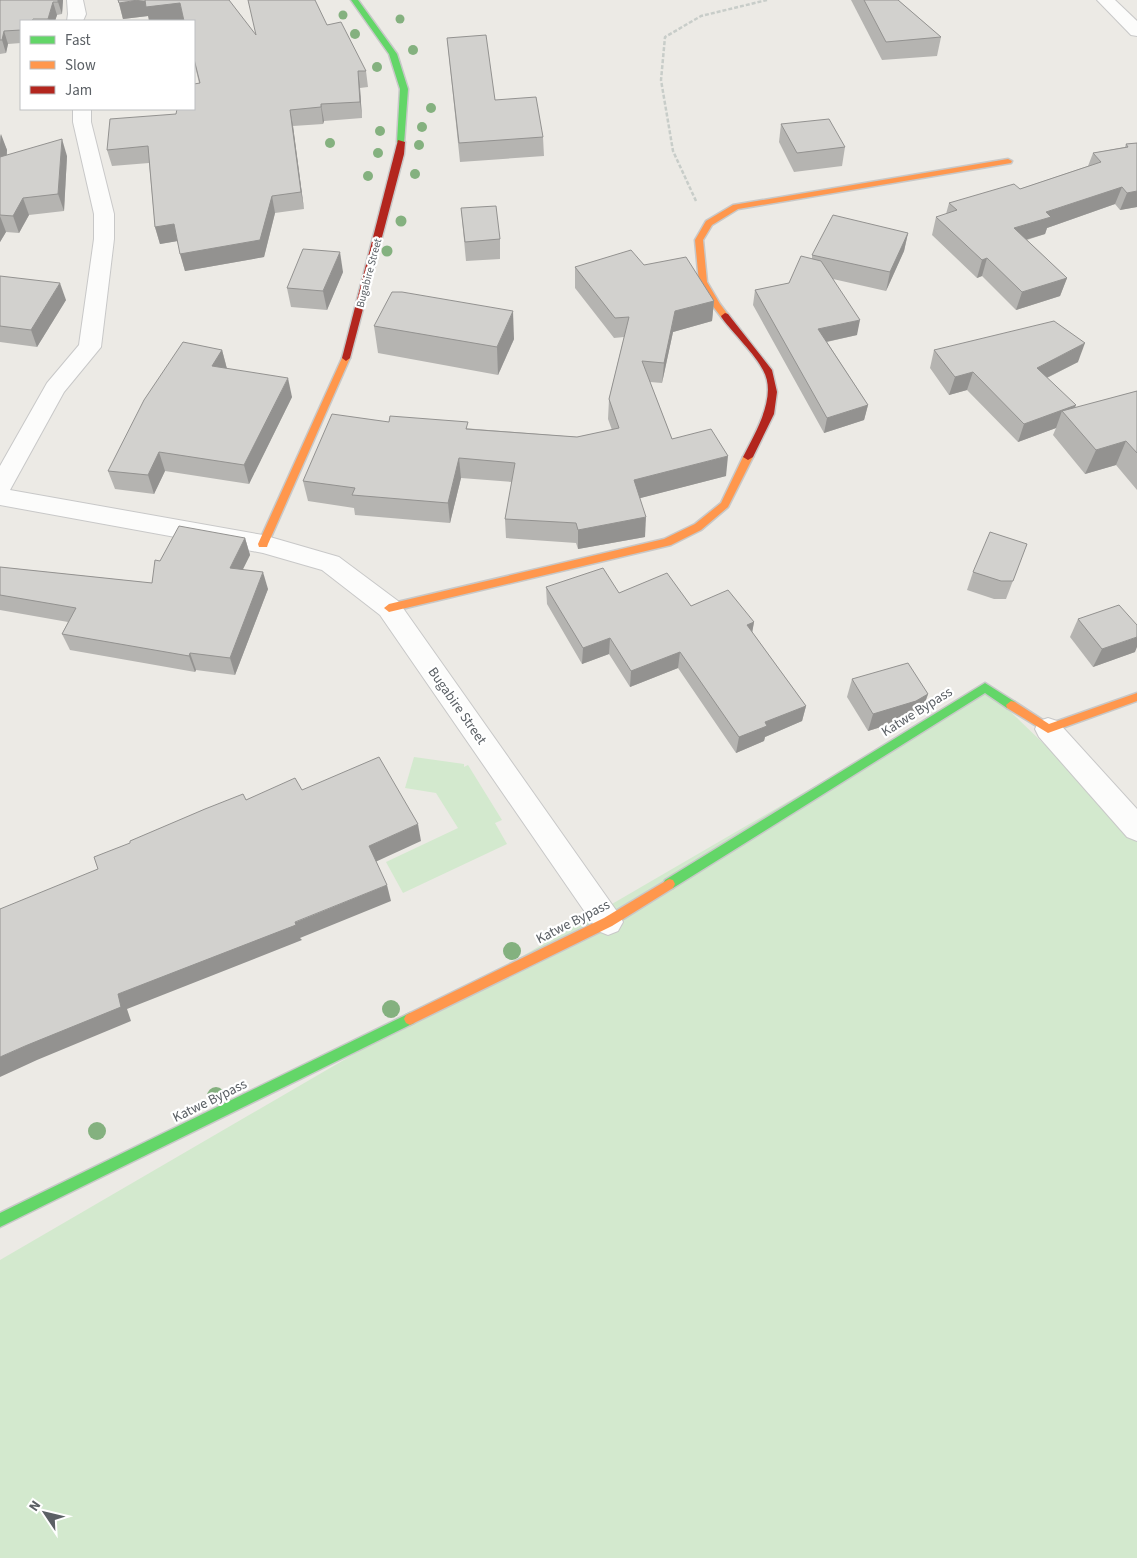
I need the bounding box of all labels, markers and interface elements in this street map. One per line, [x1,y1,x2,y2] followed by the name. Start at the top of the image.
[20,20,195,110] legend
[65,30,91,51] text: Fast
[65,55,96,76] text: Slow
[65,80,92,101] text: Jam
[353,236,386,309] street label: Bugabire Street
[423,663,491,749] street label: Bugabire Street
[878,682,957,742] street label: Katwe Bypass
[533,895,613,949] street label: Katwe Bypass
[169,1074,251,1128] street label: Katwe Bypass
[20,1488,70,1538] north arrow
[24,1497,46,1516] text: N

